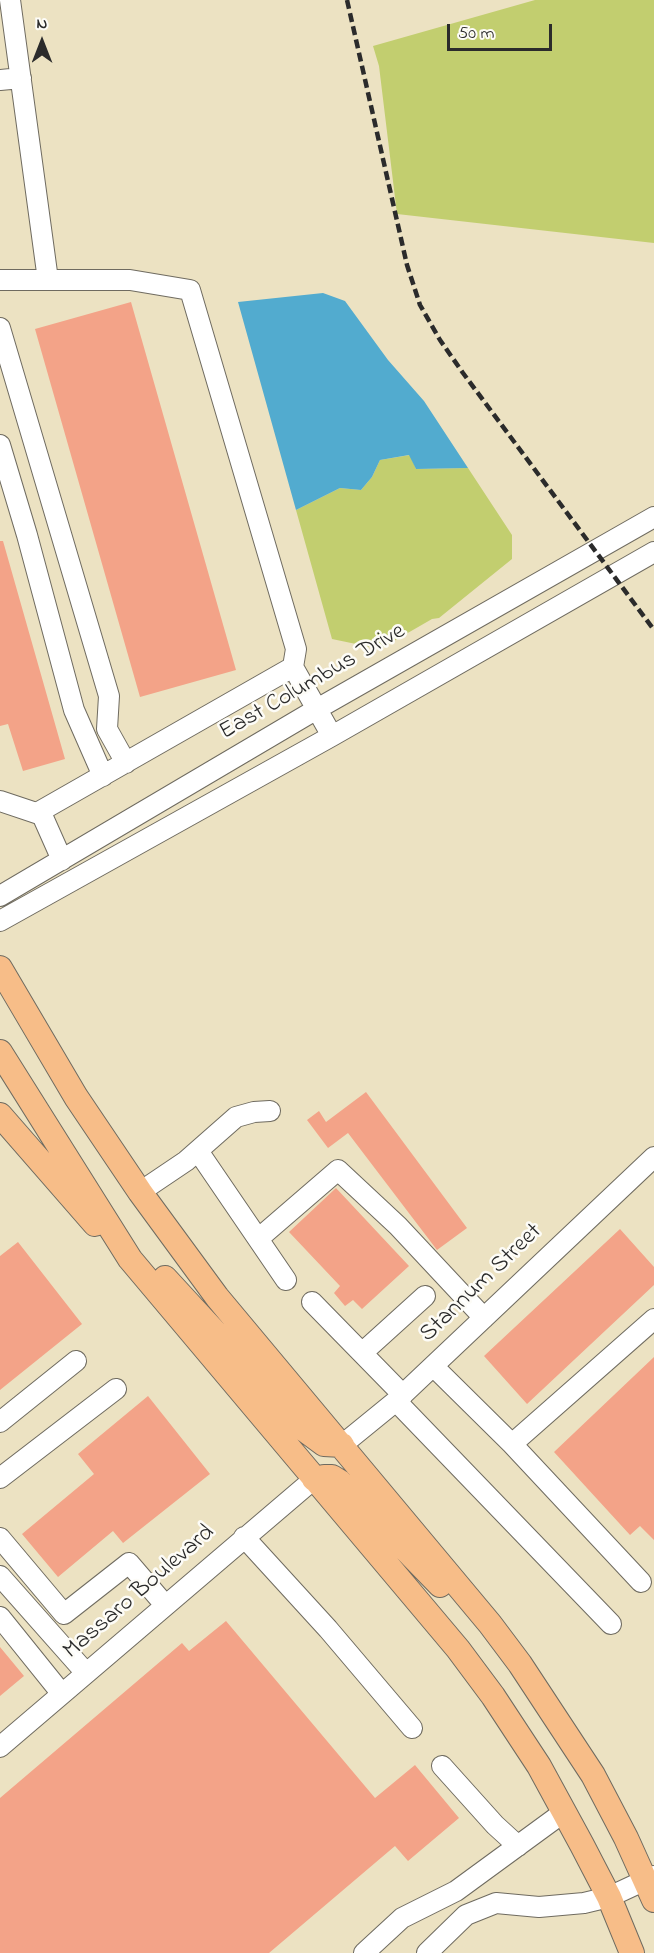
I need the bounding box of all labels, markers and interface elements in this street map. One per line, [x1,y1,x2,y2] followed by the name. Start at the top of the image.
[12,12,72,72] north arrow
[37,12,47,36] text: N
[450,12,555,50] scale bar
[458,21,495,47] text: 50 m
[215,618,411,748] street label: East Columbus Drive
[415,1218,549,1350] street label: Stannum Street
[58,1519,222,1667] street label: Massaro Boulevard

